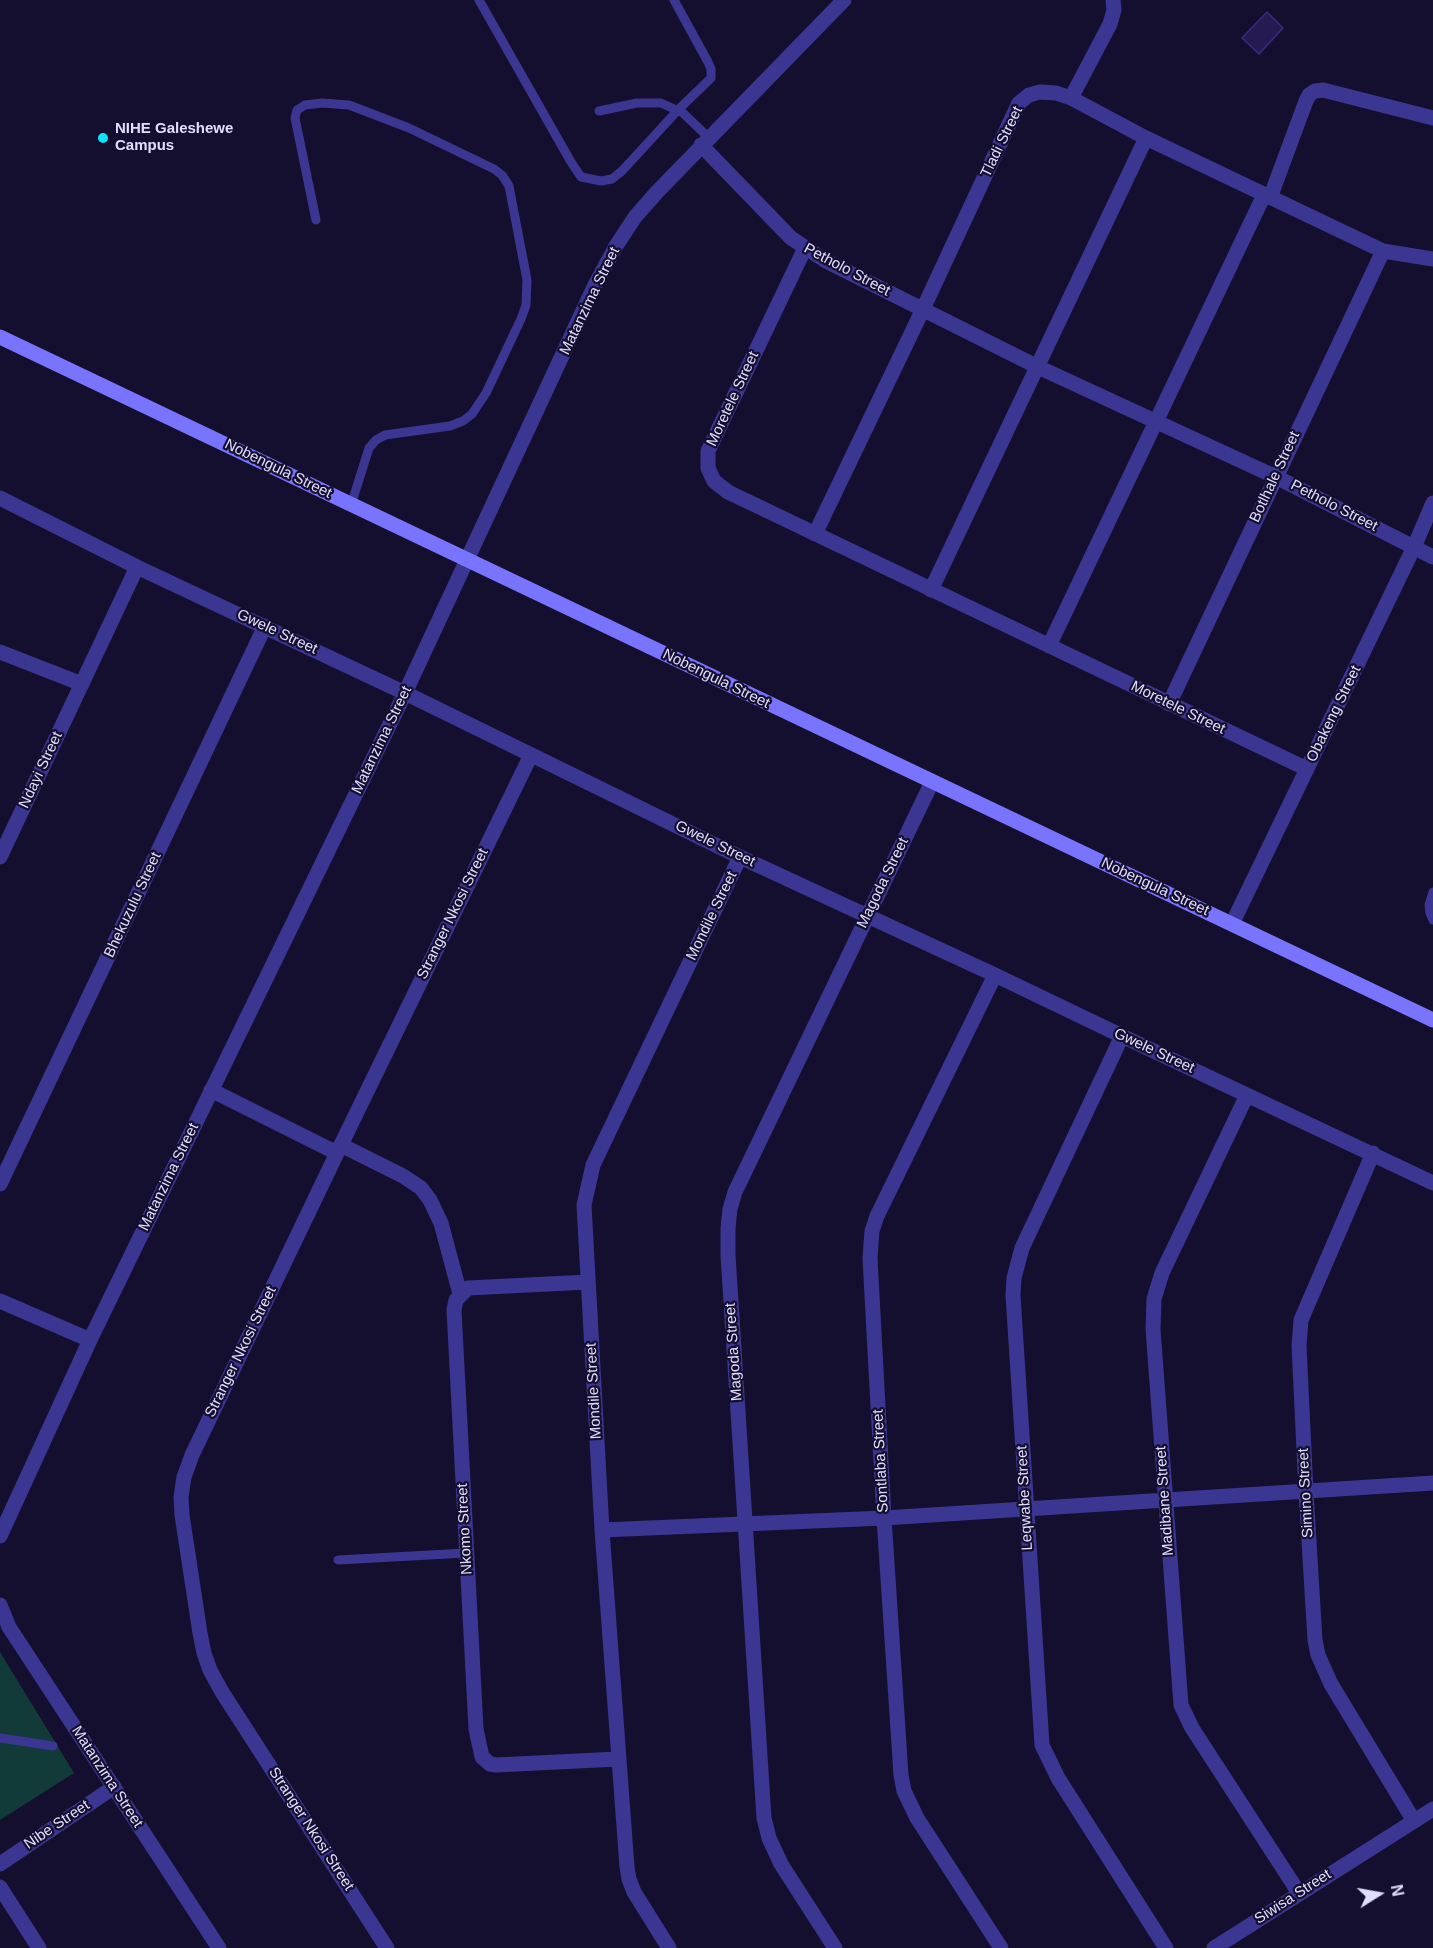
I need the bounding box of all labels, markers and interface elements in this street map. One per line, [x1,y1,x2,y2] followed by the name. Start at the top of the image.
[977,104,1027,180] street label: Tladi Street
[115,120,233,155] place label: NIHE Galeshewe Campus
[96,131,110,145] marker: NIHE Galeshewe Campus
[801,240,893,300] street label: Petholo Street
[556,244,624,358] street label: Matanzima Street
[703,349,763,449] street label: Moretele Street
[1246,429,1304,525] street label: Botlhale Street
[222,435,334,503] street label: Nobengula Street
[1288,476,1380,536] street label: Petholo Street
[234,606,320,658] street label: Gwele Street
[660,645,772,713] street label: Nobengula Street
[1303,663,1365,765] street label: Obakeng Street
[1128,677,1228,739] street label: Moretele Street
[348,683,416,797] street label: Matanzima Street
[15,729,67,811] street label: Ndayi Street
[672,817,758,871] street label: Gwele Street
[853,835,913,931] street label: Magoda Street
[413,846,493,982] street label: Stranger Nkosi Street
[101,849,165,961] street label: Bhekuzulu Street
[1098,854,1212,920] street label: Nobengula Street
[683,869,741,963] street label: Mondile Street
[1111,1025,1197,1077] street label: Gwele Street
[135,1120,203,1234] street label: Matanzima Street
[201,1284,281,1420] street label: Stranger Nkosi Street
[722,1302,746,1402] street label: Magoda Street
[582,1342,606,1440] street label: Mondile Street
[869,1409,893,1513] street label: Sontlaba Street
[1013,1445,1037,1551] street label: Leqwabe Street
[1152,1445,1178,1557] street label: Madibane Street
[1295,1448,1317,1538] street label: Simino Street
[454,1483,476,1575] street label: Nkomo Street
[67,1723,147,1831] street label: Matanzima Street
[264,1764,358,1894] street label: Stranger Nkosi Street
[21,1797,93,1853] street label: Nibe Street
[1349,1864,1409,1924] north arrow
[1251,1866,1335,1928] street label: Siwisa Street
[1388,1883,1407,1898] text: N

